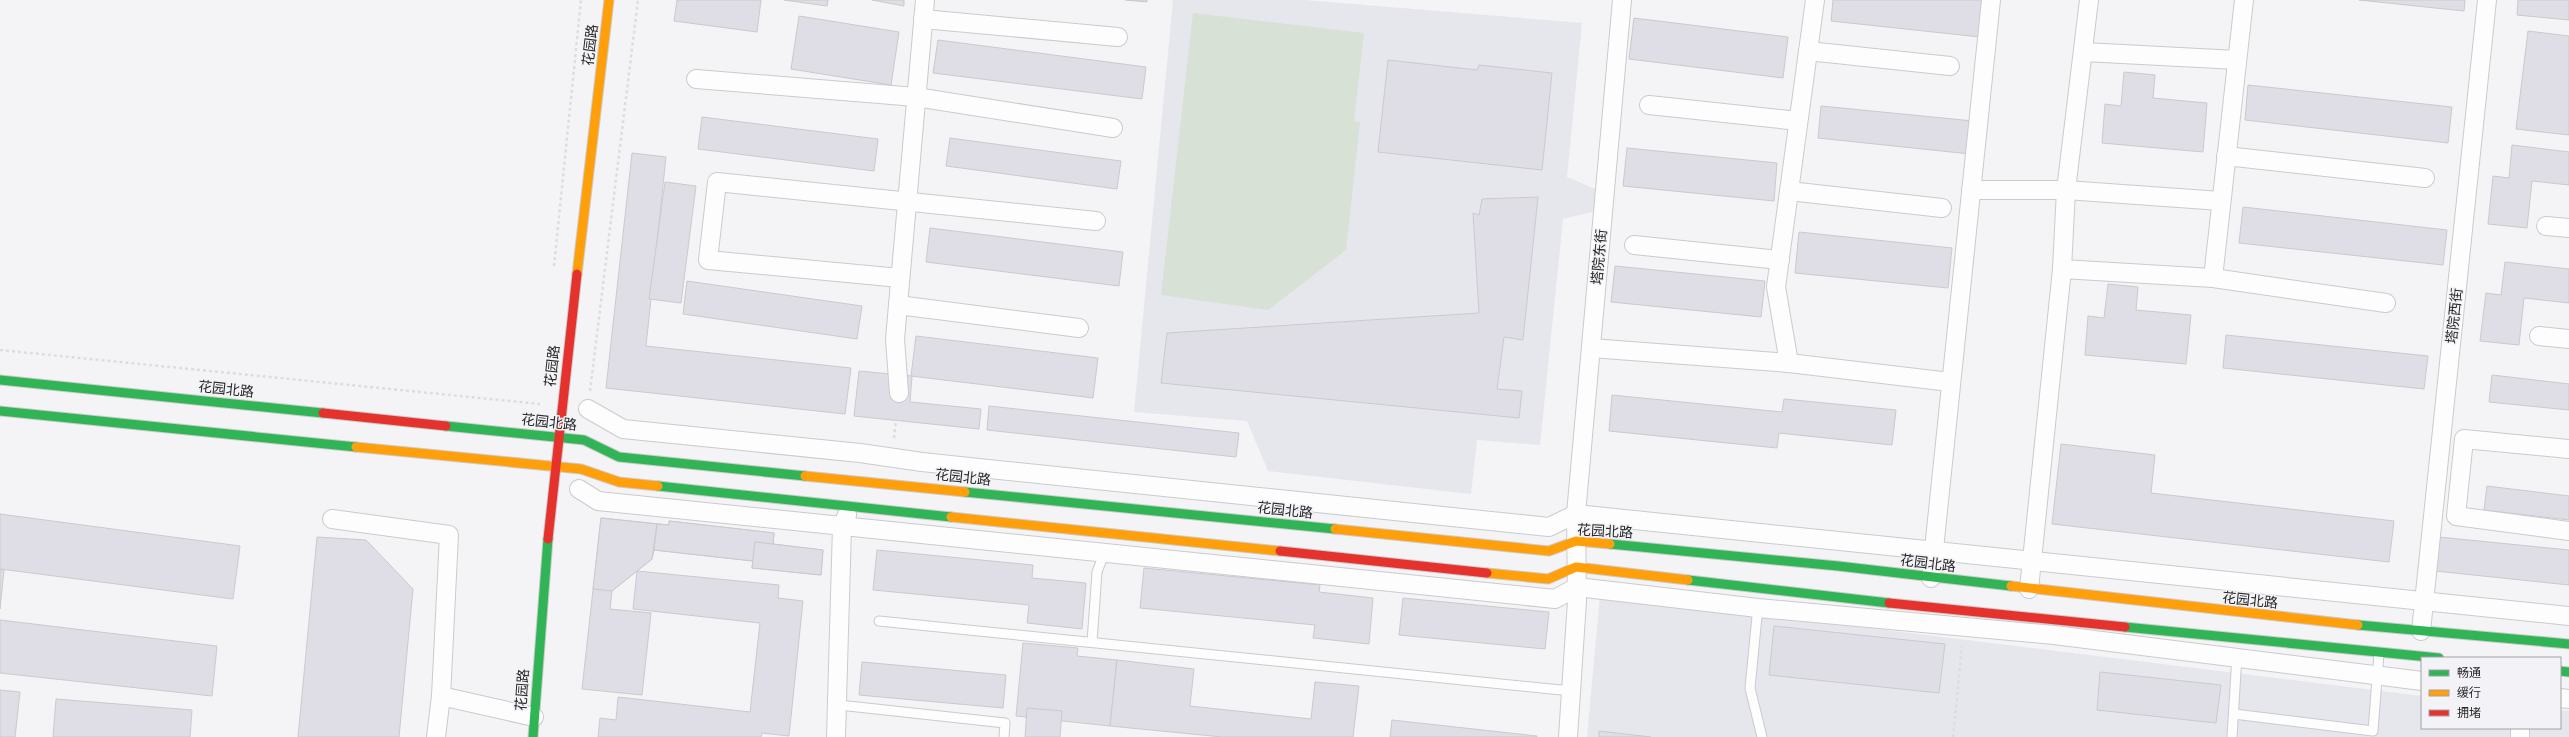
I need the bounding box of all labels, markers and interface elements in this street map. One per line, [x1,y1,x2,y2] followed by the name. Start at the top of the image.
[580,23,600,67] street label: 花园路
[1589,228,1609,286] street label: 塔院东街
[2443,287,2465,345] street label: 塔院西街
[542,344,562,388] street label: 花园路
[197,378,255,400] street label: 花园北路
[520,411,578,433] street label: 花园北路
[934,466,992,488] street label: 花园北路
[1256,499,1314,521] street label: 花园北路
[1577,522,1633,540] street label: 花园北路
[1899,552,1957,574] street label: 花园北路
[2221,589,2279,611] street label: 花园北路
[2421,657,2561,729] legend
[2457,666,2481,680] text: 畅通
[513,668,531,712] street label: 花园路
[2457,686,2481,700] text: 缓行
[2457,706,2481,720] text: 拥堵

